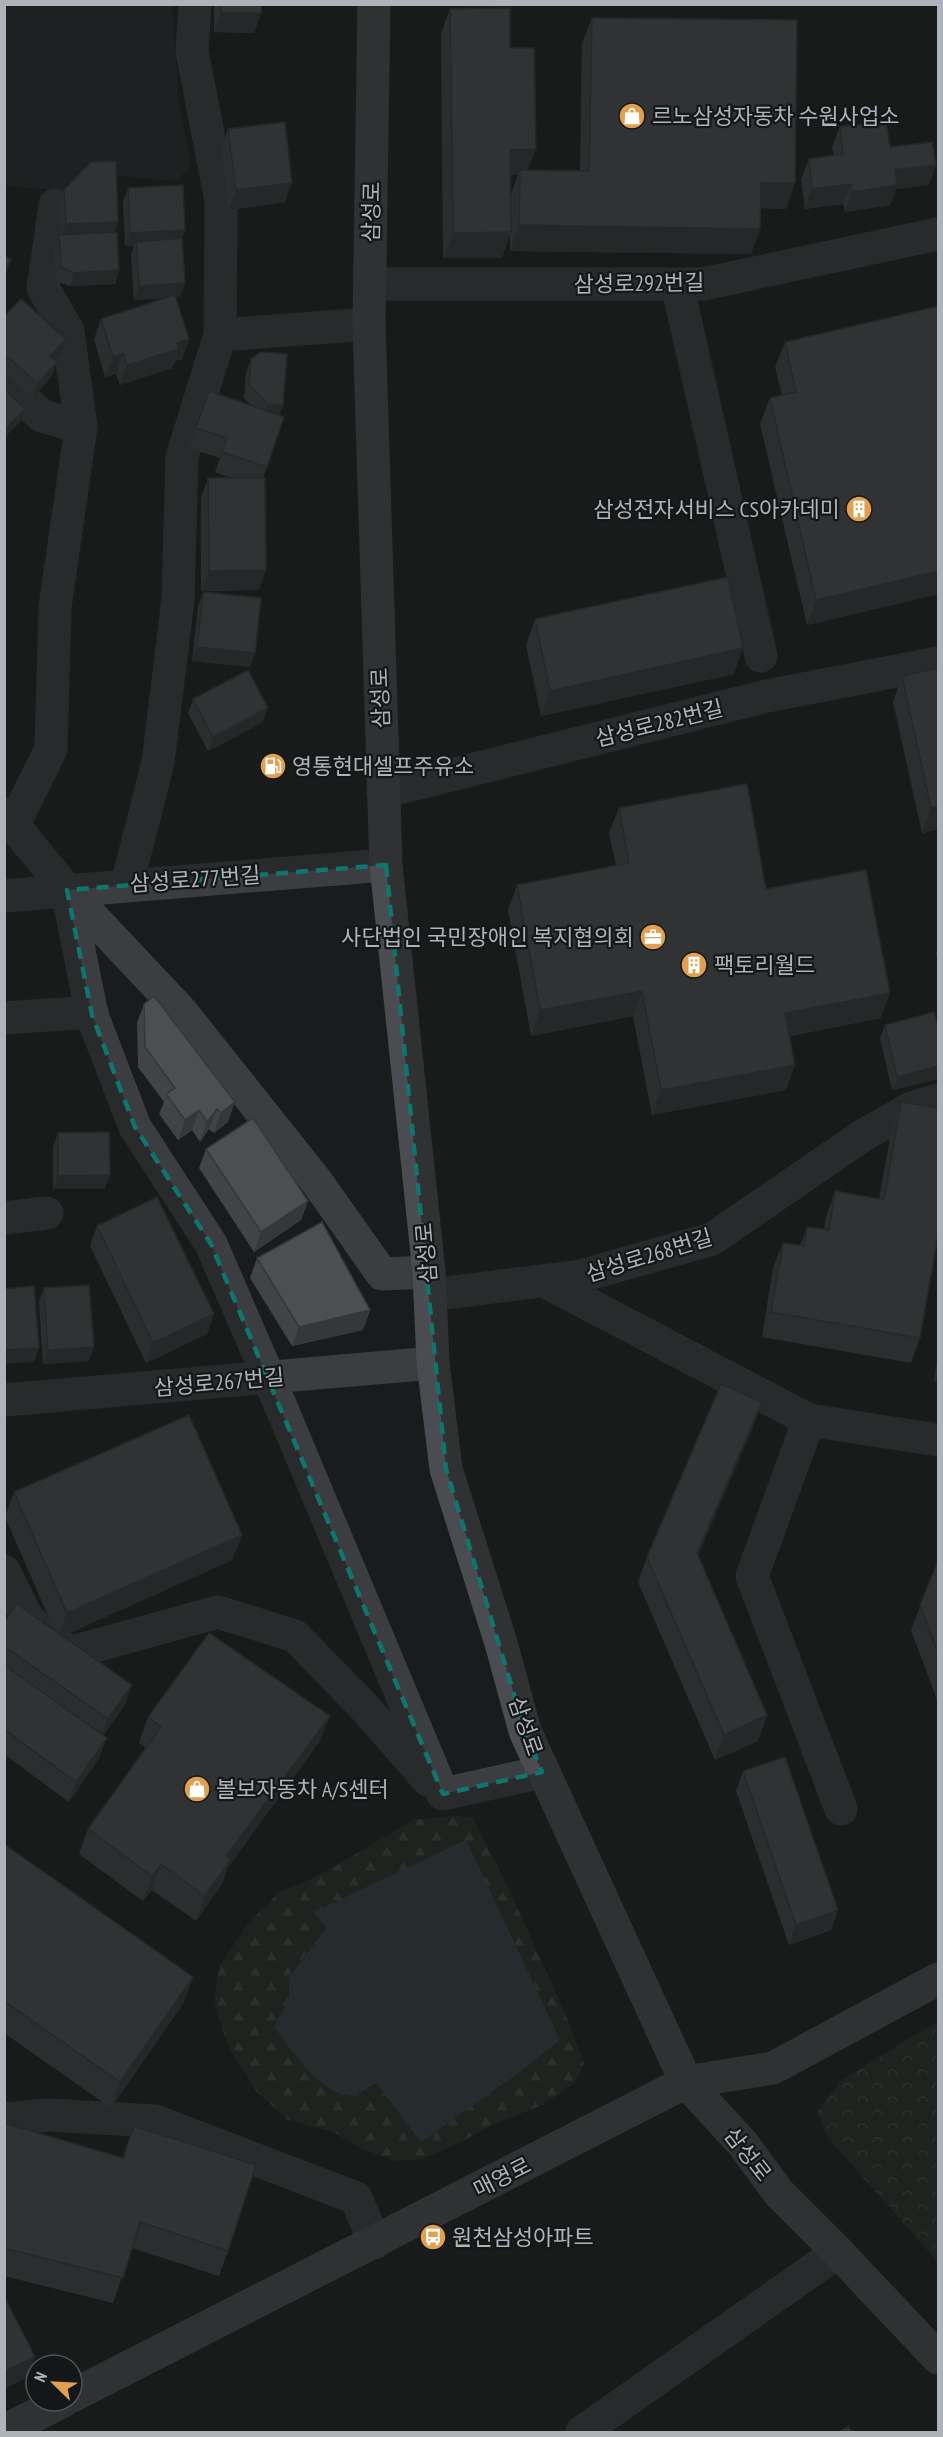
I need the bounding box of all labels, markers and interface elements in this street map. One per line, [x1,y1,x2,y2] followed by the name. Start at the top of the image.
[617,101,647,131] shop icon: 르노삼성자동차 수원사업소
[652,102,900,130] place label: 르노삼성자동차 수원사업소
[356,181,386,243] street label: 삼성로
[573,268,705,298] street label: 삼성로292번길
[844,494,874,524] building icon: 삼성전자서비스 CS아카데미
[593,495,840,523] place label: 삼성전자서비스 CS아카데미
[365,667,395,729] street label: 삼성로
[592,694,726,752] street label: 삼성로282번길
[258,751,288,781] fuel station icon: 영통현대셀프주유소
[292,752,474,780] place label: 영통현대셀프주유소
[129,860,261,898] street label: 삼성로277번길
[638,922,668,952] office icon: 사단법인 국민장애인 복지협의회
[341,923,634,951] place label: 사단법인 국민장애인 복지협의회
[679,950,709,980] building icon: 팩토리월드
[714,951,815,979] place label: 팩토리월드
[409,1222,443,1284] street label: 삼성로
[582,1222,716,1288] street label: 삼성로268번길
[153,1362,285,1402] street label: 삼성로267번길
[503,1693,549,1759] street label: 삼성로
[182,1774,212,1804] shop icon: 볼보자동차 A/S센터
[216,1775,389,1803] place label: 볼보자동차 A/S센터
[718,2121,778,2187] street label: 삼성로
[469,2151,535,2203] street label: 매영로
[418,2222,448,2252] bus stop icon: 원천삼성아파트
[452,2223,594,2251] place label: 원천삼성아파트
[24,2353,84,2413] north arrow
[29,2369,51,2385] text: N

